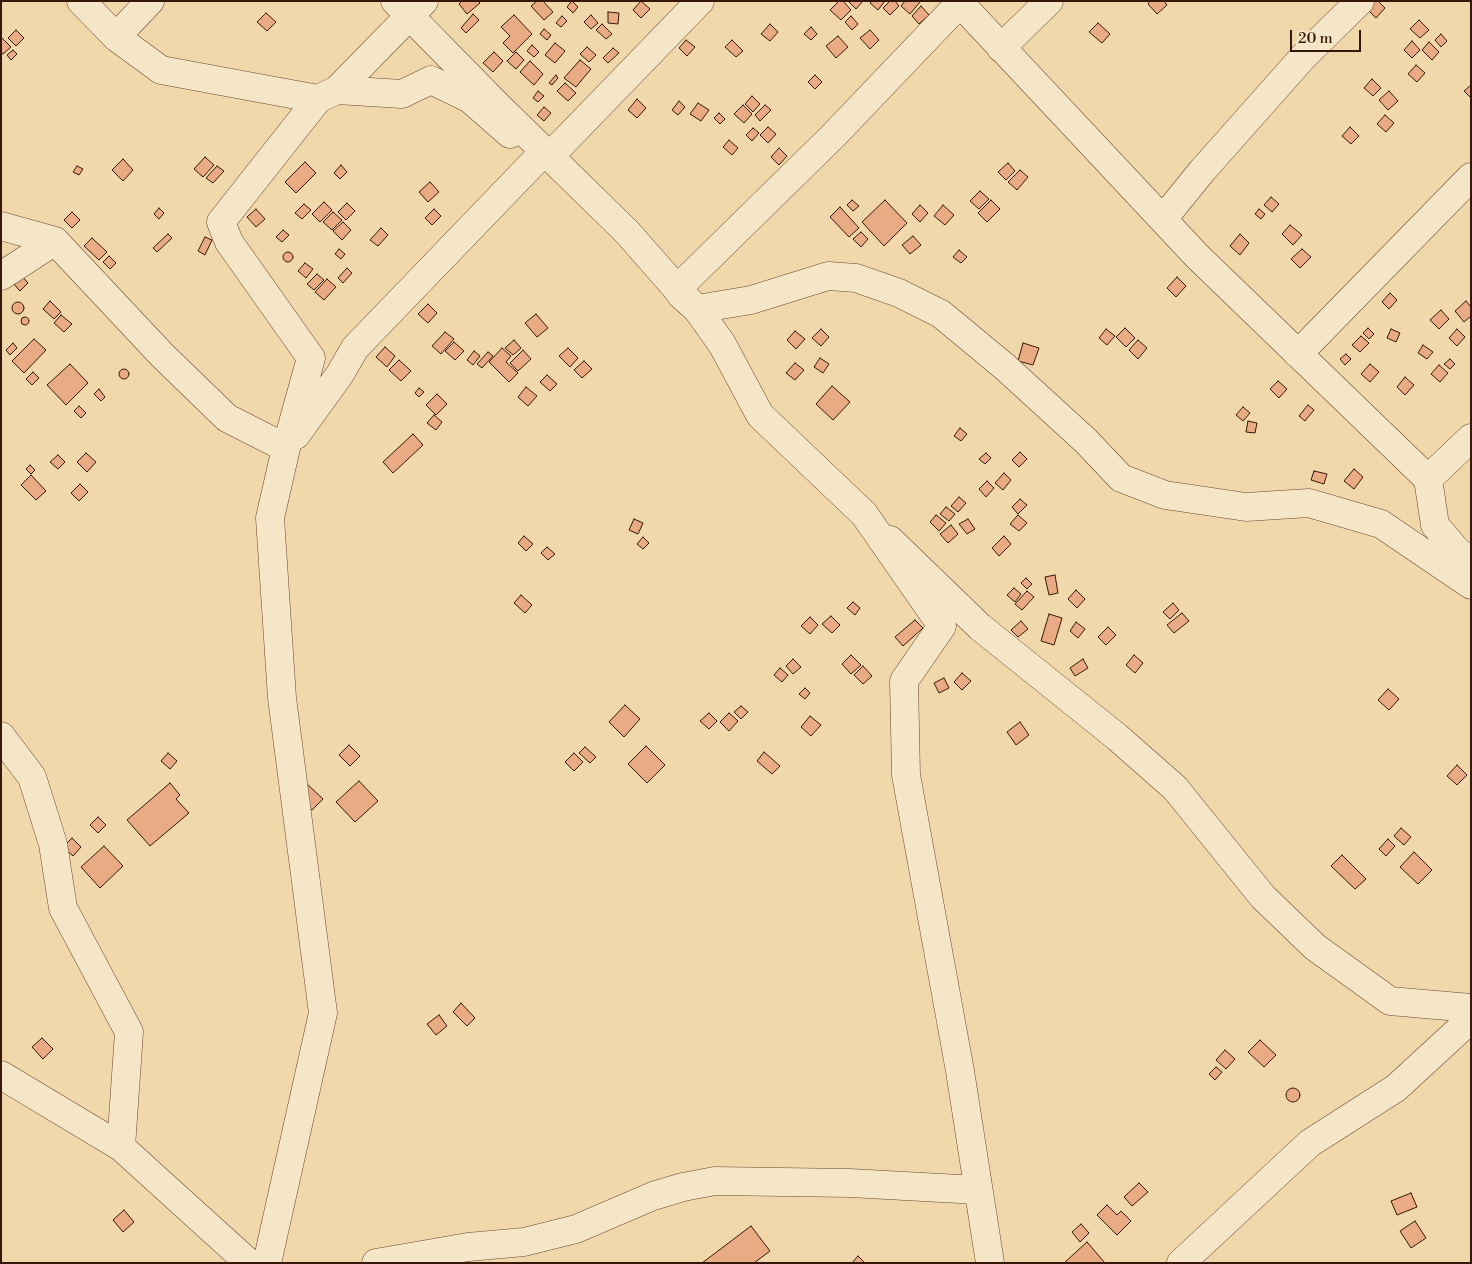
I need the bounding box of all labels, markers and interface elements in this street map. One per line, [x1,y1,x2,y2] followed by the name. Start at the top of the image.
[1292,20,1363,52] scale bar
[1298,29,1333,48] text: 20 m

